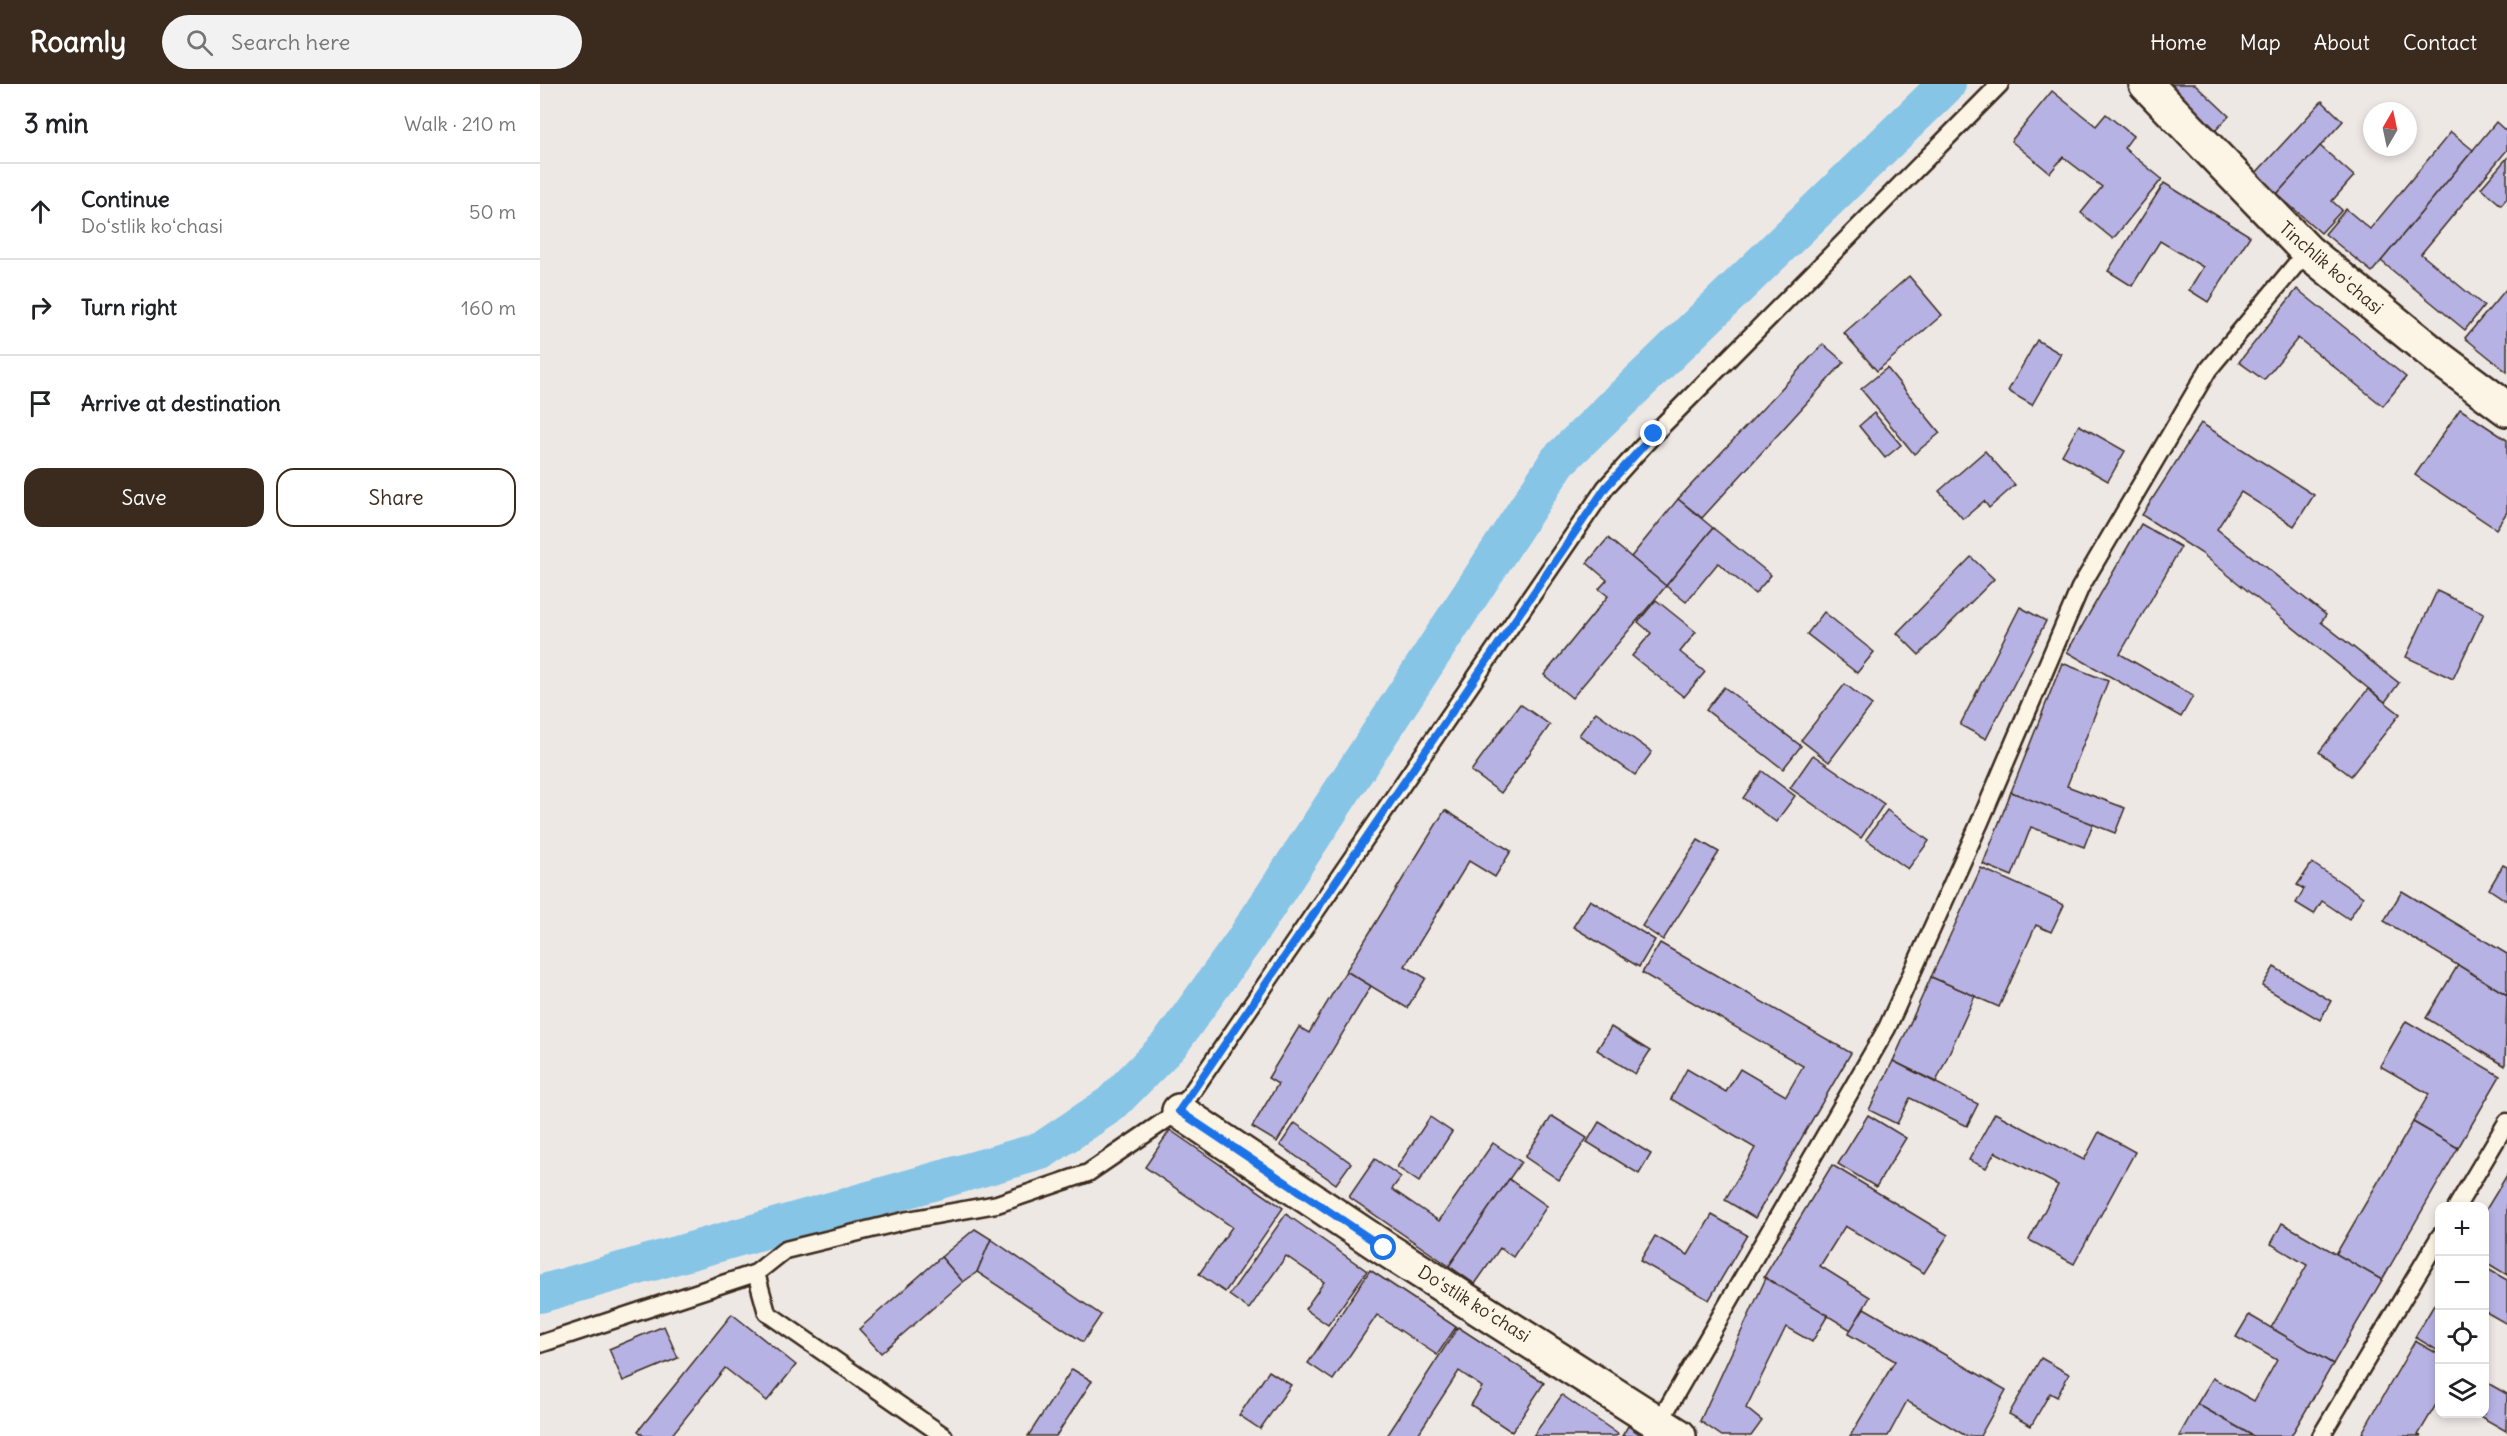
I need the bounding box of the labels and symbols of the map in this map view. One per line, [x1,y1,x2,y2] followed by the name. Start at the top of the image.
[2363,102,2417,156] north arrow
[2275,216,2388,319] street label: Tinchlik koʻchasi
[1640,420,1666,446] route end
[1370,1234,1396,1260] route start
[1414,1260,1535,1347] street label: Doʻstlik koʻchasi

